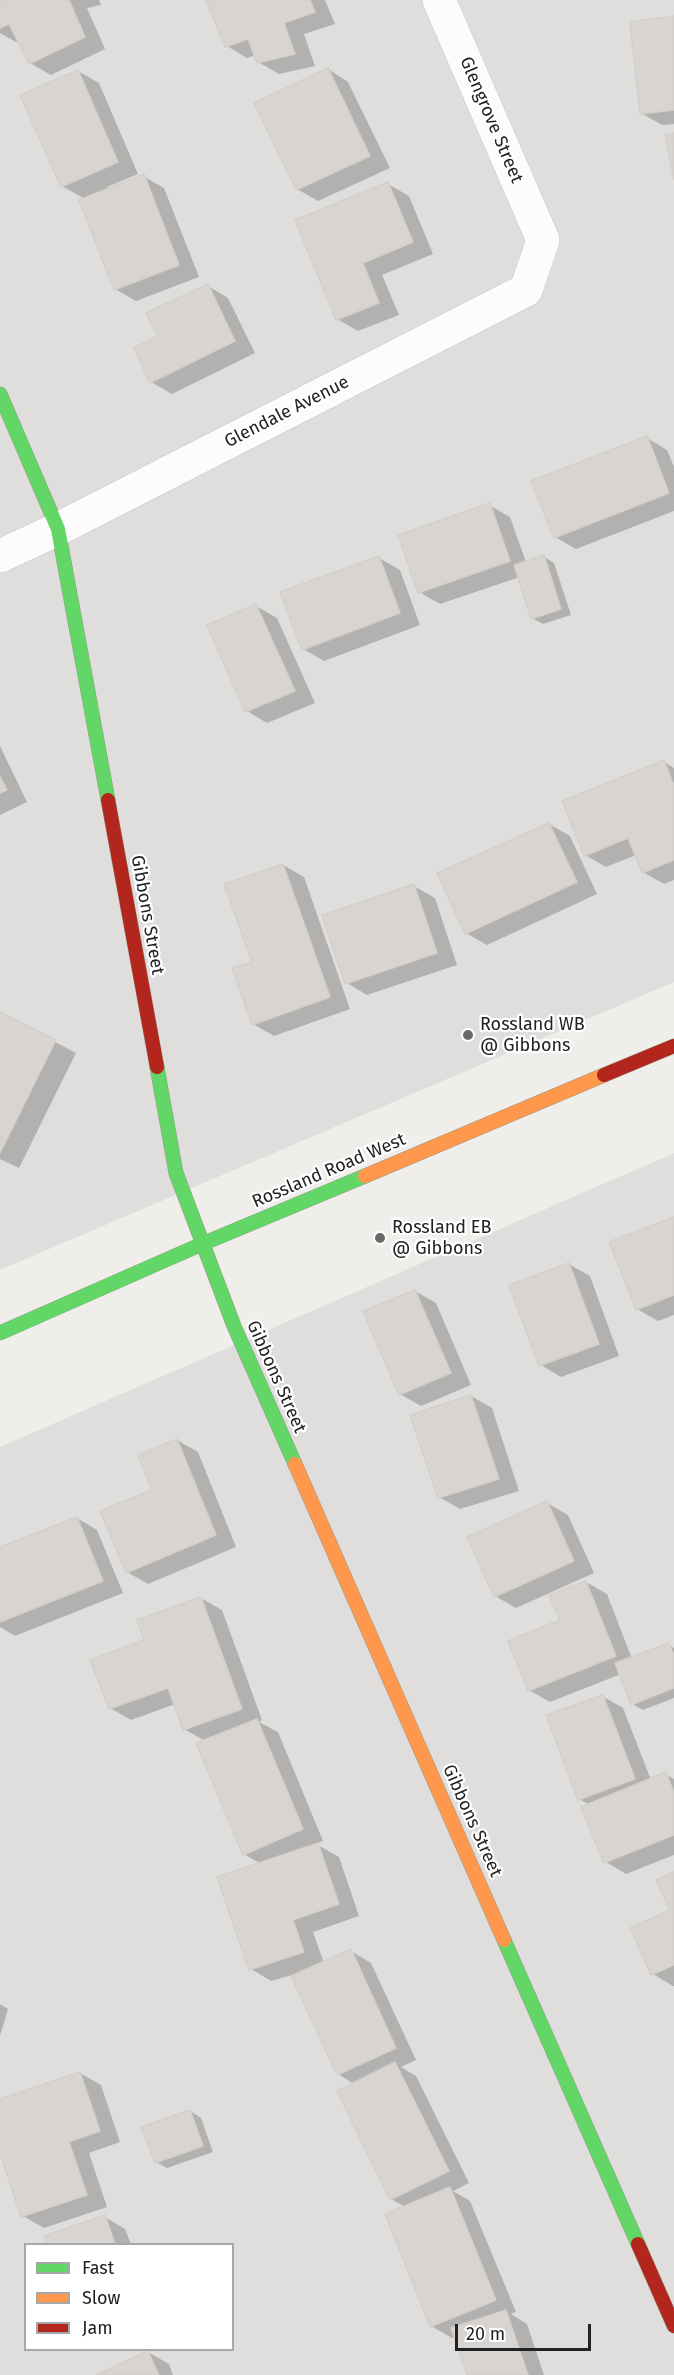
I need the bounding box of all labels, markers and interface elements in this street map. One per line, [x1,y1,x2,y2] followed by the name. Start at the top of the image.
[455,54,527,186] street label: Glengrove Street
[221,371,353,453] street label: Glendale Avenue
[126,854,168,976] street label: Gibbons Street
[480,1014,585,1056] place label: Rossland WB @ Gibbons
[461,1028,475,1042] marker: Rossland WB @ Gibbons
[249,1129,409,1213] street label: Rossland Road West
[392,1217,491,1260] place label: Rossland EB @ Gibbons
[373,1231,387,1245] marker: Rossland EB @ Gibbons
[242,1317,310,1437] street label: Gibbons Street
[438,1761,506,1881] street label: Gibbons Street
[24,2243,234,2351] legend
[82,2257,114,2279] text: Fast
[82,2287,120,2309] text: Slow
[458,2312,594,2350] scale bar
[82,2317,113,2339] text: Jam
[466,2323,505,2345] text: 20 m

